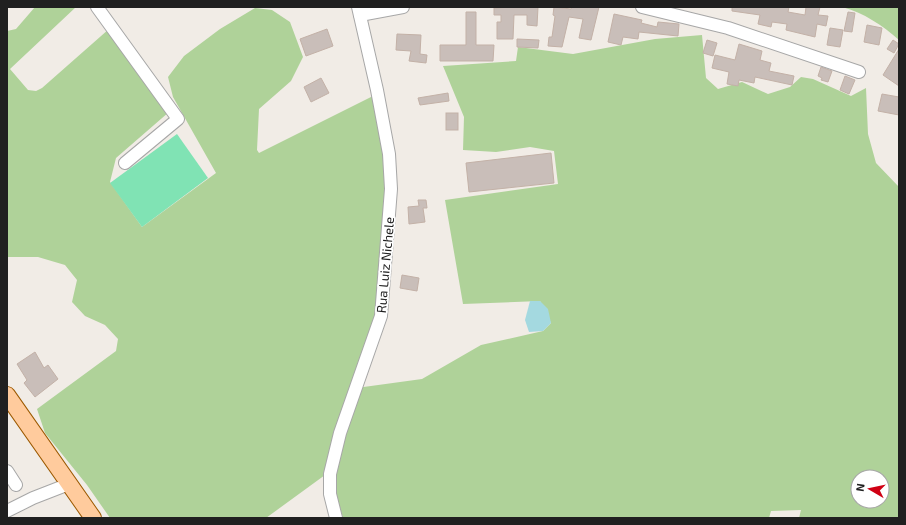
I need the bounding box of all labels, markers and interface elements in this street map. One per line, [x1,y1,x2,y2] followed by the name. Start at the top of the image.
[373,216,397,314] street label: Rua Luiz Nichele
[850,469,890,509] north arrow
[853,482,867,492] text: N

